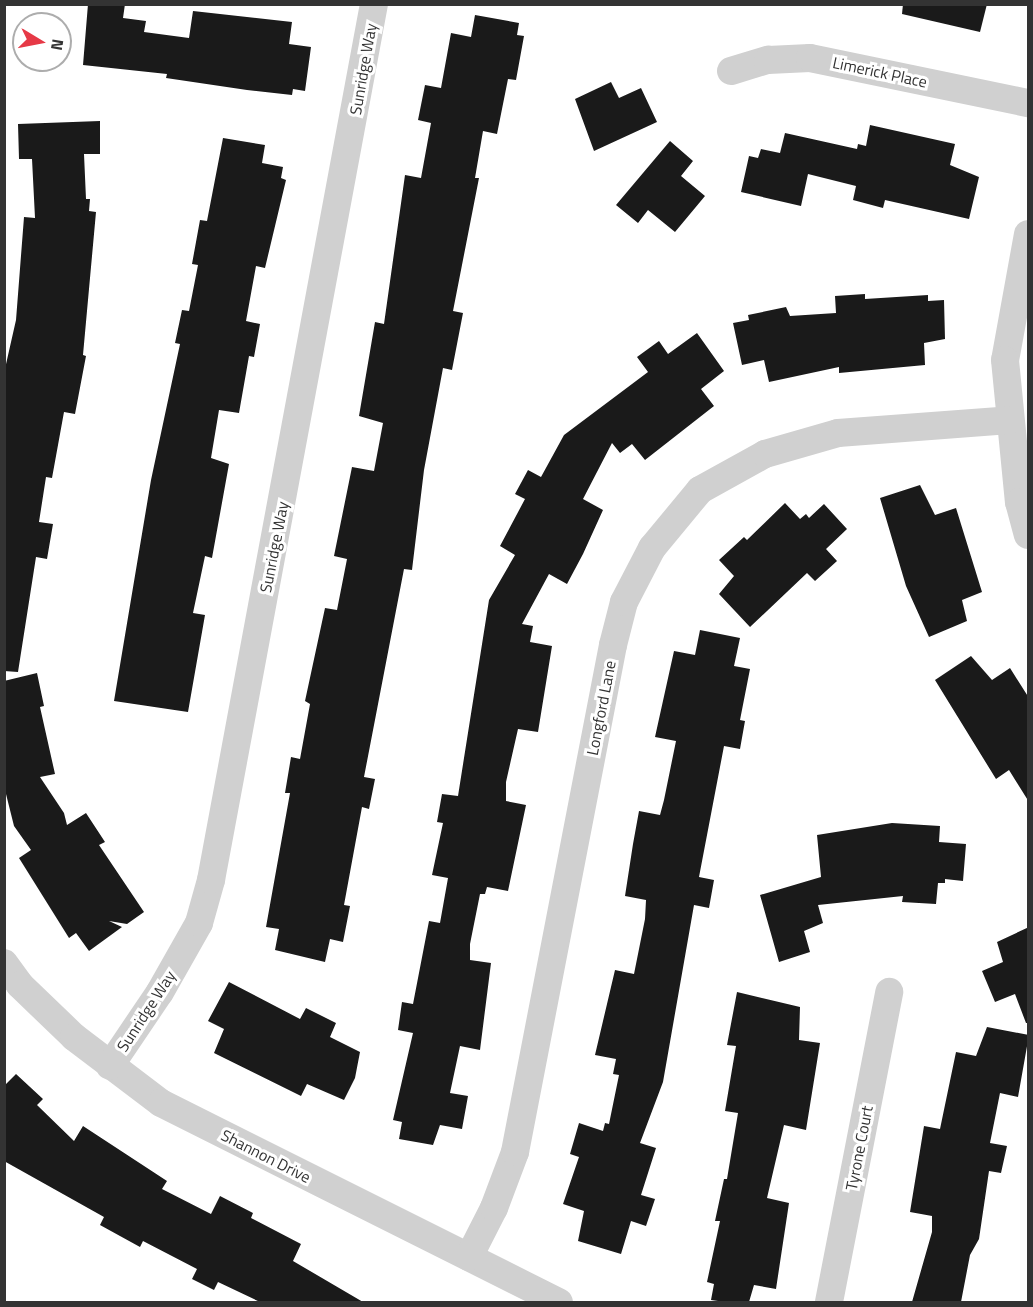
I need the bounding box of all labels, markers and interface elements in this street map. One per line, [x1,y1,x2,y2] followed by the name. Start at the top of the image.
[12,12,72,72] north arrow
[345,22,381,116] street label: Sunridge Way
[45,37,71,52] text: N
[831,53,929,91] street label: Limerick Place
[256,500,292,594] street label: Sunridge Way
[582,659,620,757] street label: Longford Lane
[113,967,179,1055] street label: Sunridge Way
[841,1104,877,1192] street label: Tyrone Court
[218,1125,314,1187] street label: Shannon Drive

